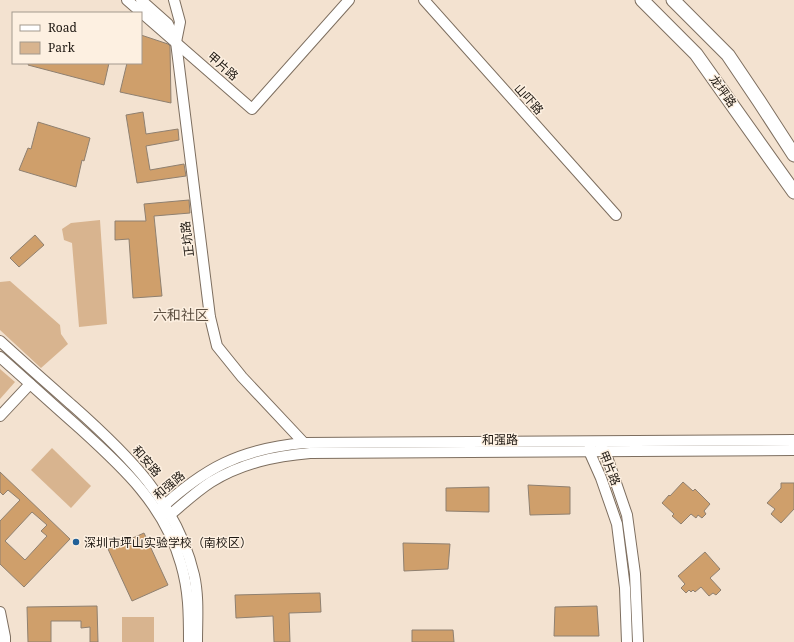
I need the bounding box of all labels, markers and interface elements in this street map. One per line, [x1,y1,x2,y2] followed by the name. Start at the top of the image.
[12,12,142,64] legend
[48,19,78,36] text: Road
[48,39,76,56] text: Park
[204,48,242,84] street label: 甲片路
[706,71,740,111] street label: 龙坪路
[511,80,547,118] street label: 山吓路
[176,220,198,258] street label: 正坑路
[153,305,209,324] district label: 六和社区
[482,431,518,448] street label: 和强路
[129,442,165,480] street label: 和安路
[595,448,625,488] street label: 甲片路
[150,467,188,503] street label: 和强路
[84,534,252,551] place label: 深圳市坪山实验学校（南校区）
[71,537,81,547] marker: 深圳市坪山实验学校（南校区）

